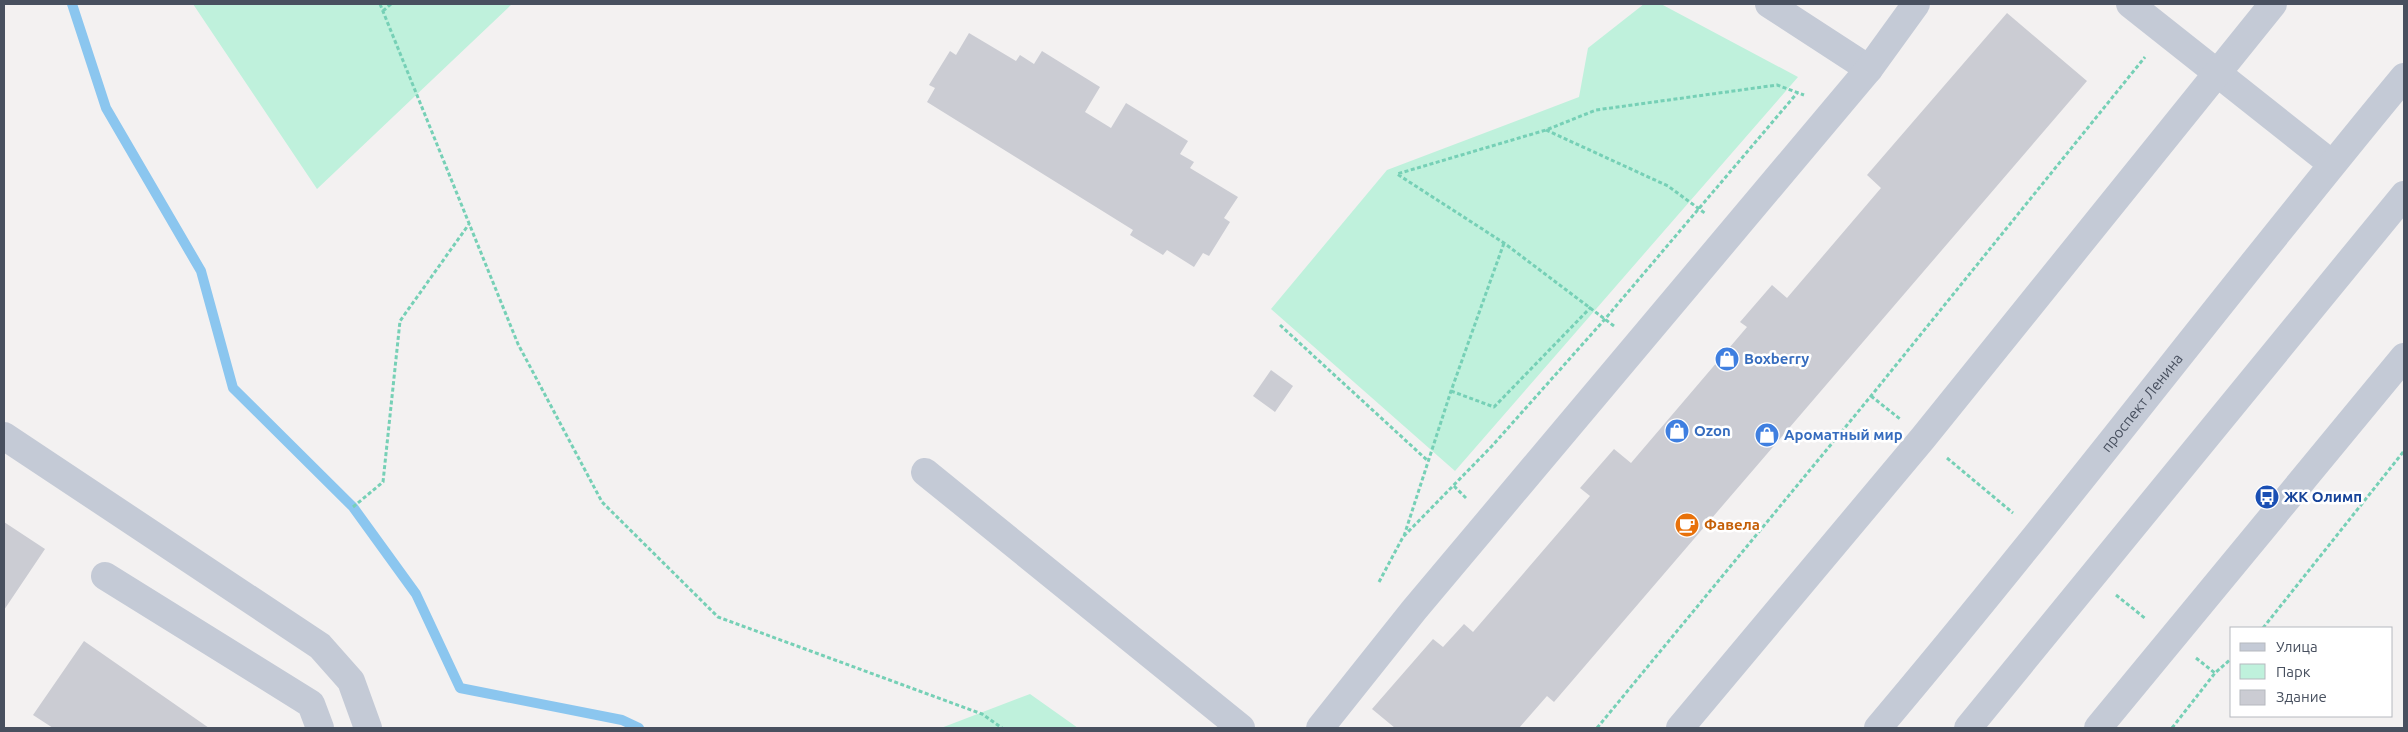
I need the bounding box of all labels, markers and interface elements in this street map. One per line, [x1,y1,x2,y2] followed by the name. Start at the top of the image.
[1714,346,1740,372] shop icon: Boxberry
[1744,350,1809,367] place label: Boxberry
[2098,350,2186,455] street label: проспект Ленина
[1664,418,1690,444] shop icon: Ozon
[1694,422,1731,439] place label: Ozon
[1754,422,1780,448] shop icon: Ароматный мир
[1784,426,1903,443] place label: Ароматный мир
[2254,484,2280,510] bus stop icon: ЖК Олимп
[2284,488,2362,505] place label: ЖК Олимп
[1674,512,1700,538] cafe icon: Фавела
[1704,516,1760,533] place label: Фавела
[2230,627,2393,717] legend
[2276,638,2318,655] text: Улица
[2276,663,2311,680] text: Парк
[2276,688,2327,705] text: Здание

